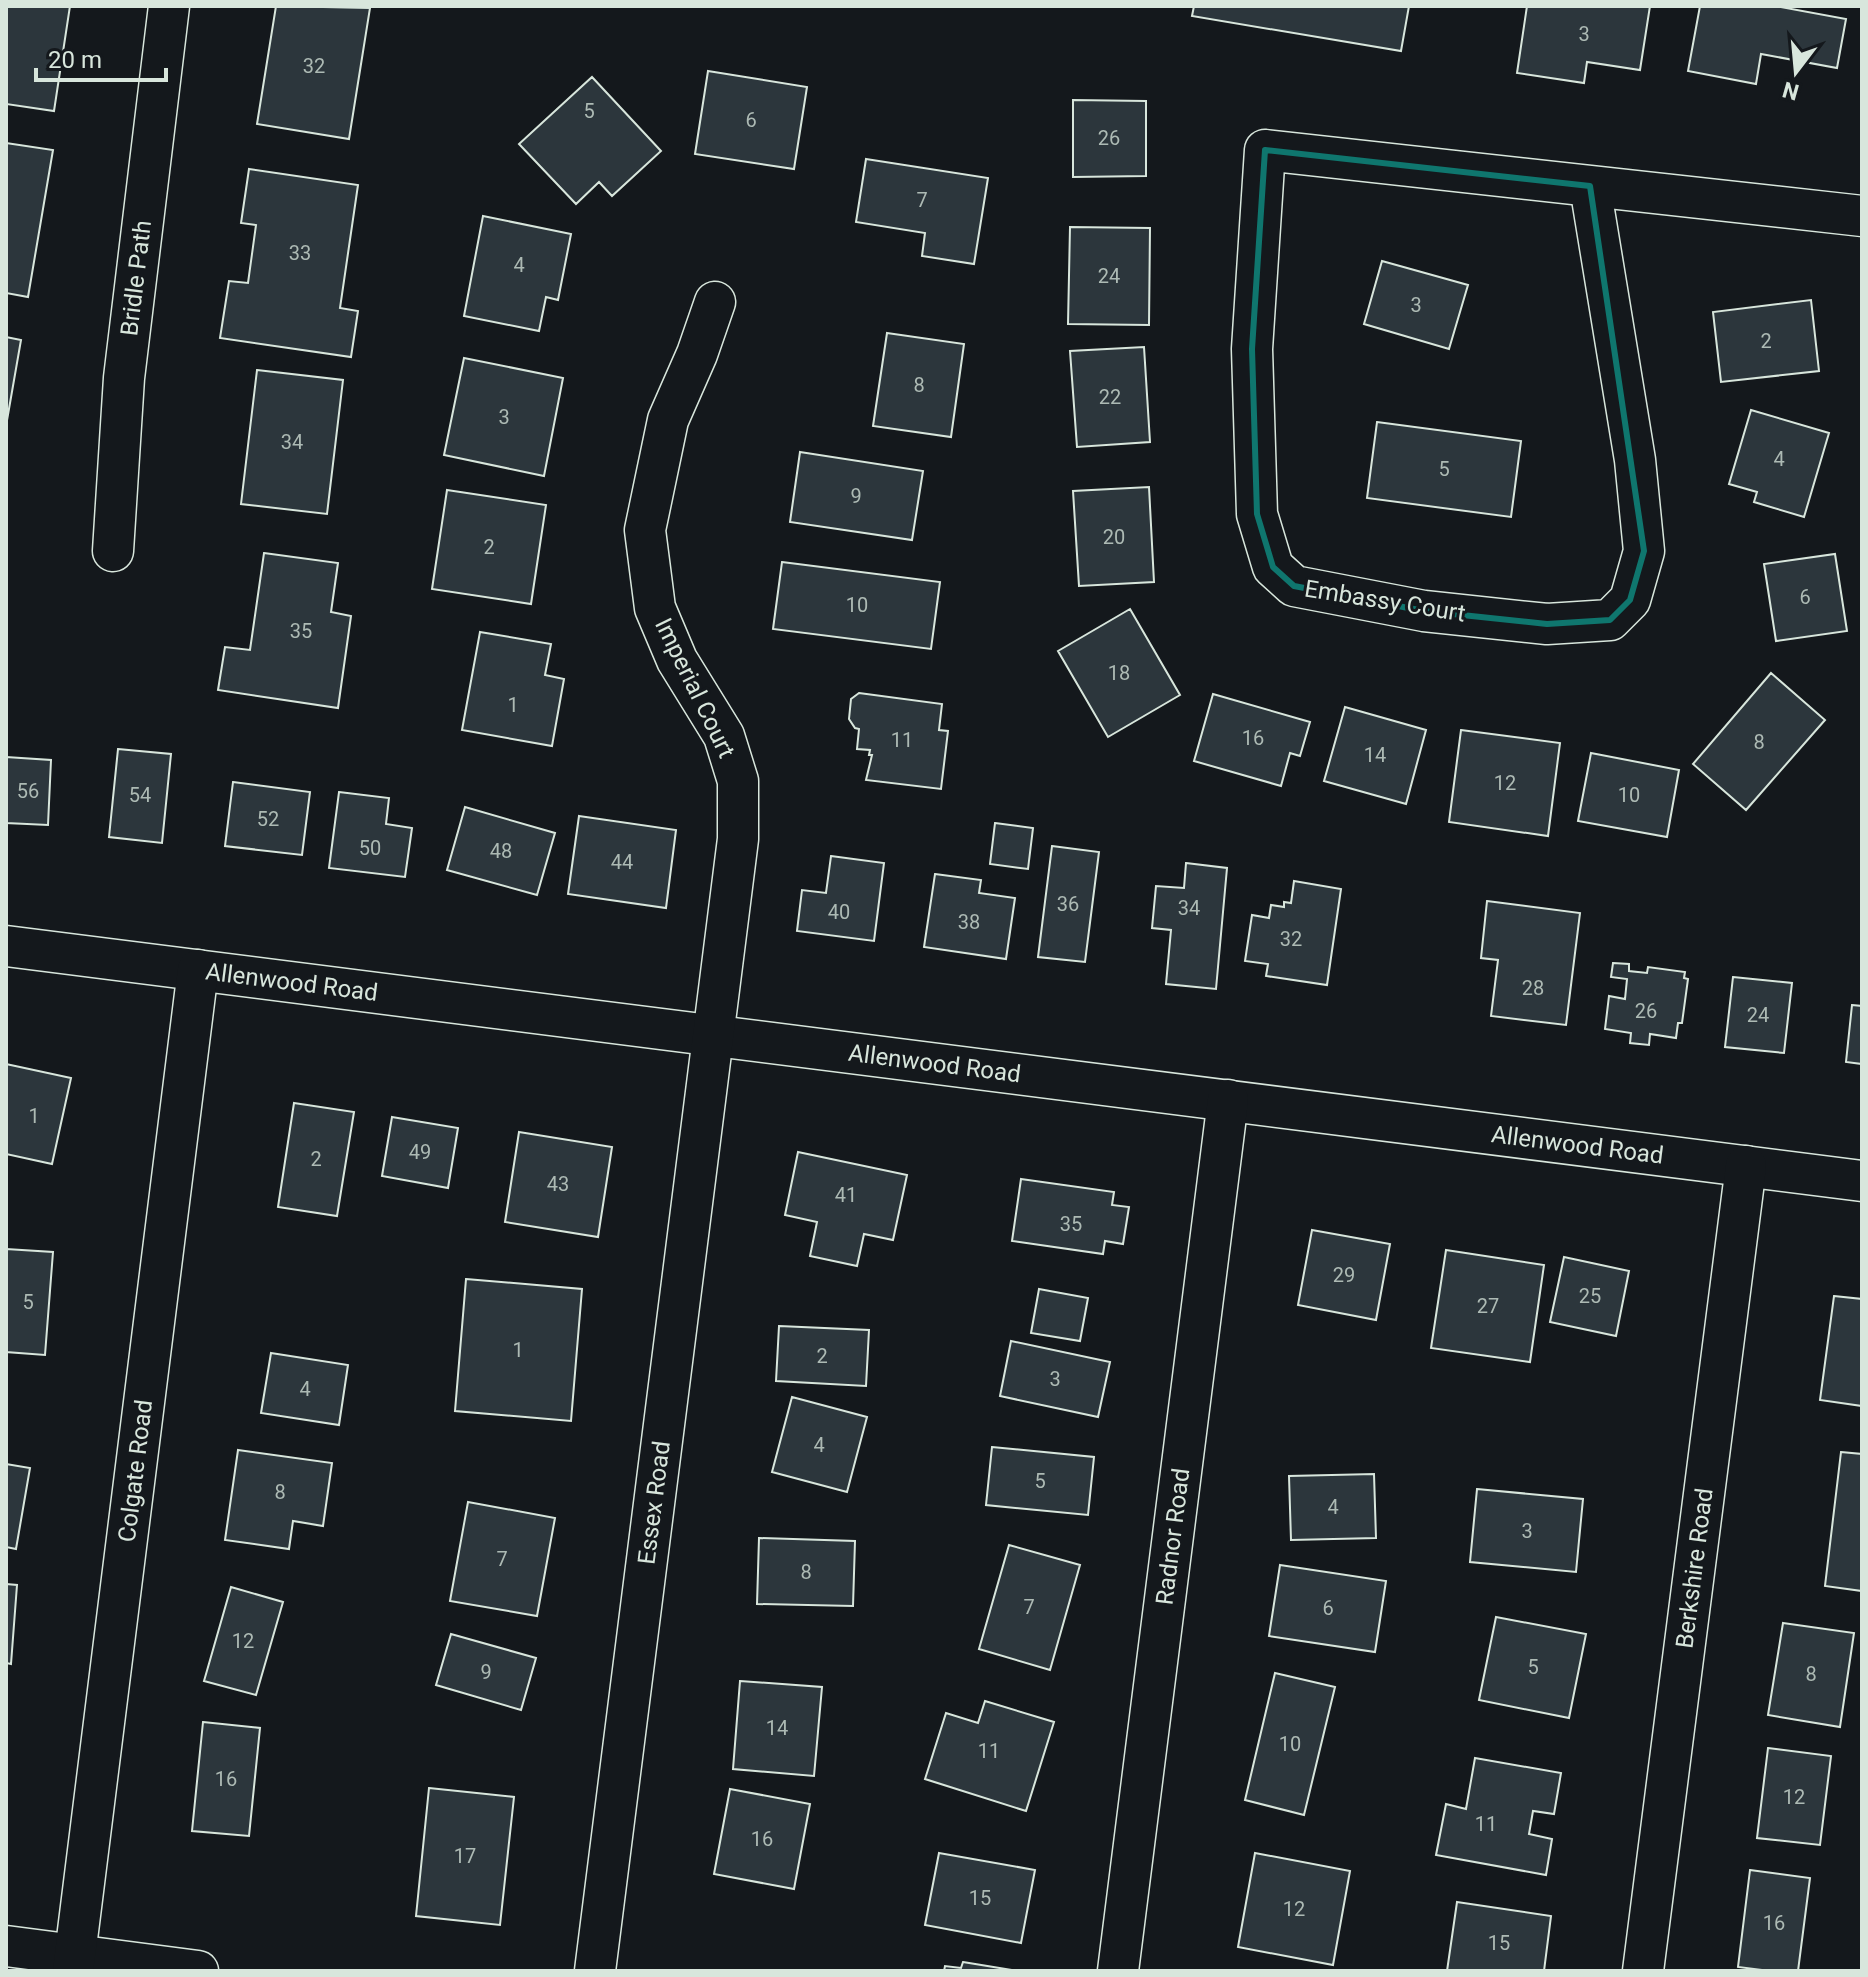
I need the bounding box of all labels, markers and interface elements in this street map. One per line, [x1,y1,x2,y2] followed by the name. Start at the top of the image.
[1578,22,1590,46] house number: 3
[36,32,166,82] scale bar
[1756,32,1836,112] north arrow
[48,46,102,74] text: 20 m
[303,54,325,78] house number: 32
[1780,77,1802,105] text: N
[583,99,595,123] house number: 5
[745,108,757,132] house number: 6
[1098,126,1120,150] house number: 26
[916,188,928,212] house number: 7
[115,219,157,337] street label: Bridle Path
[289,241,311,265] house number: 33
[513,253,525,277] house number: 4
[1098,264,1120,288] house number: 24
[1410,293,1422,317] house number: 3
[1760,329,1772,353] house number: 2
[913,373,925,397] house number: 8
[1099,385,1121,409] house number: 22
[498,405,510,429] house number: 3
[281,430,303,454] house number: 34
[1773,447,1785,471] house number: 4
[1438,457,1450,481] house number: 5
[850,484,862,508] house number: 9
[1103,525,1125,549] house number: 20
[483,535,495,559] house number: 2
[1303,574,1468,628] street label: Embassy Court
[1799,585,1811,609] house number: 6
[846,593,868,617] house number: 10
[649,614,741,762] street label: Imperial Court
[290,619,312,643] house number: 35
[1108,661,1130,685] house number: 18
[507,693,519,717] house number: 1
[1242,726,1264,750] house number: 16
[891,728,913,752] house number: 11
[1753,730,1765,754] house number: 8
[1364,743,1386,767] house number: 14
[1494,771,1516,795] house number: 12
[17,779,39,803] house number: 56
[129,783,151,807] house number: 54
[1618,783,1640,807] house number: 10
[257,807,279,831] house number: 52
[359,836,381,860] house number: 50
[490,839,512,863] house number: 48
[611,850,633,874] house number: 44
[1057,892,1079,916] house number: 36
[1178,896,1200,920] house number: 34
[828,900,850,924] house number: 40
[958,910,980,934] house number: 38
[1280,927,1302,951] house number: 32
[204,957,379,1007] street label: Allenwood Road
[1522,976,1544,1000] house number: 28
[1635,999,1657,1023] house number: 26
[1747,1003,1769,1027] house number: 24
[847,1039,1022,1088] street label: Allenwood Road
[28,1104,40,1128] house number: 1
[1490,1120,1665,1170] street label: Allenwood Road
[409,1140,431,1164] house number: 49
[310,1147,322,1171] house number: 2
[547,1172,569,1196] house number: 43
[835,1183,857,1207] house number: 41
[1060,1212,1082,1236] house number: 35
[1333,1263,1355,1287] house number: 29
[1579,1284,1601,1308] house number: 25
[22,1290,34,1314] house number: 5
[1477,1294,1499,1318] house number: 27
[512,1338,524,1362] house number: 1
[816,1344,828,1368] house number: 2
[1049,1367,1061,1391] house number: 3
[299,1377,311,1401] house number: 4
[113,1398,158,1544] street label: Colgate Road
[813,1433,825,1457] house number: 4
[632,1439,676,1566] street label: Essex Road
[1150,1466,1195,1606] street label: Radnor Road
[1034,1469,1046,1493] house number: 5
[274,1480,286,1504] house number: 8
[1670,1487,1719,1650] street label: Berkshire Road
[1327,1495,1339,1519] house number: 4
[1521,1519,1533,1543] house number: 3
[496,1547,508,1571] house number: 7
[800,1560,812,1584] house number: 8
[1023,1595,1035,1619] house number: 7
[1322,1596,1334,1620] house number: 6
[232,1629,254,1653] house number: 12
[1527,1655,1539,1679] house number: 5
[480,1660,492,1684] house number: 9
[1805,1662,1817,1686] house number: 8
[766,1716,788,1740] house number: 14
[1279,1732,1301,1756] house number: 10
[978,1739,1000,1763] house number: 11
[215,1767,237,1791] house number: 16
[1783,1785,1805,1809] house number: 12
[1475,1812,1497,1836] house number: 11
[751,1827,773,1851] house number: 16
[454,1844,476,1868] house number: 17
[969,1886,991,1910] house number: 15
[1283,1897,1305,1921] house number: 12
[1763,1911,1785,1935] house number: 16
[1488,1931,1510,1955] house number: 15

